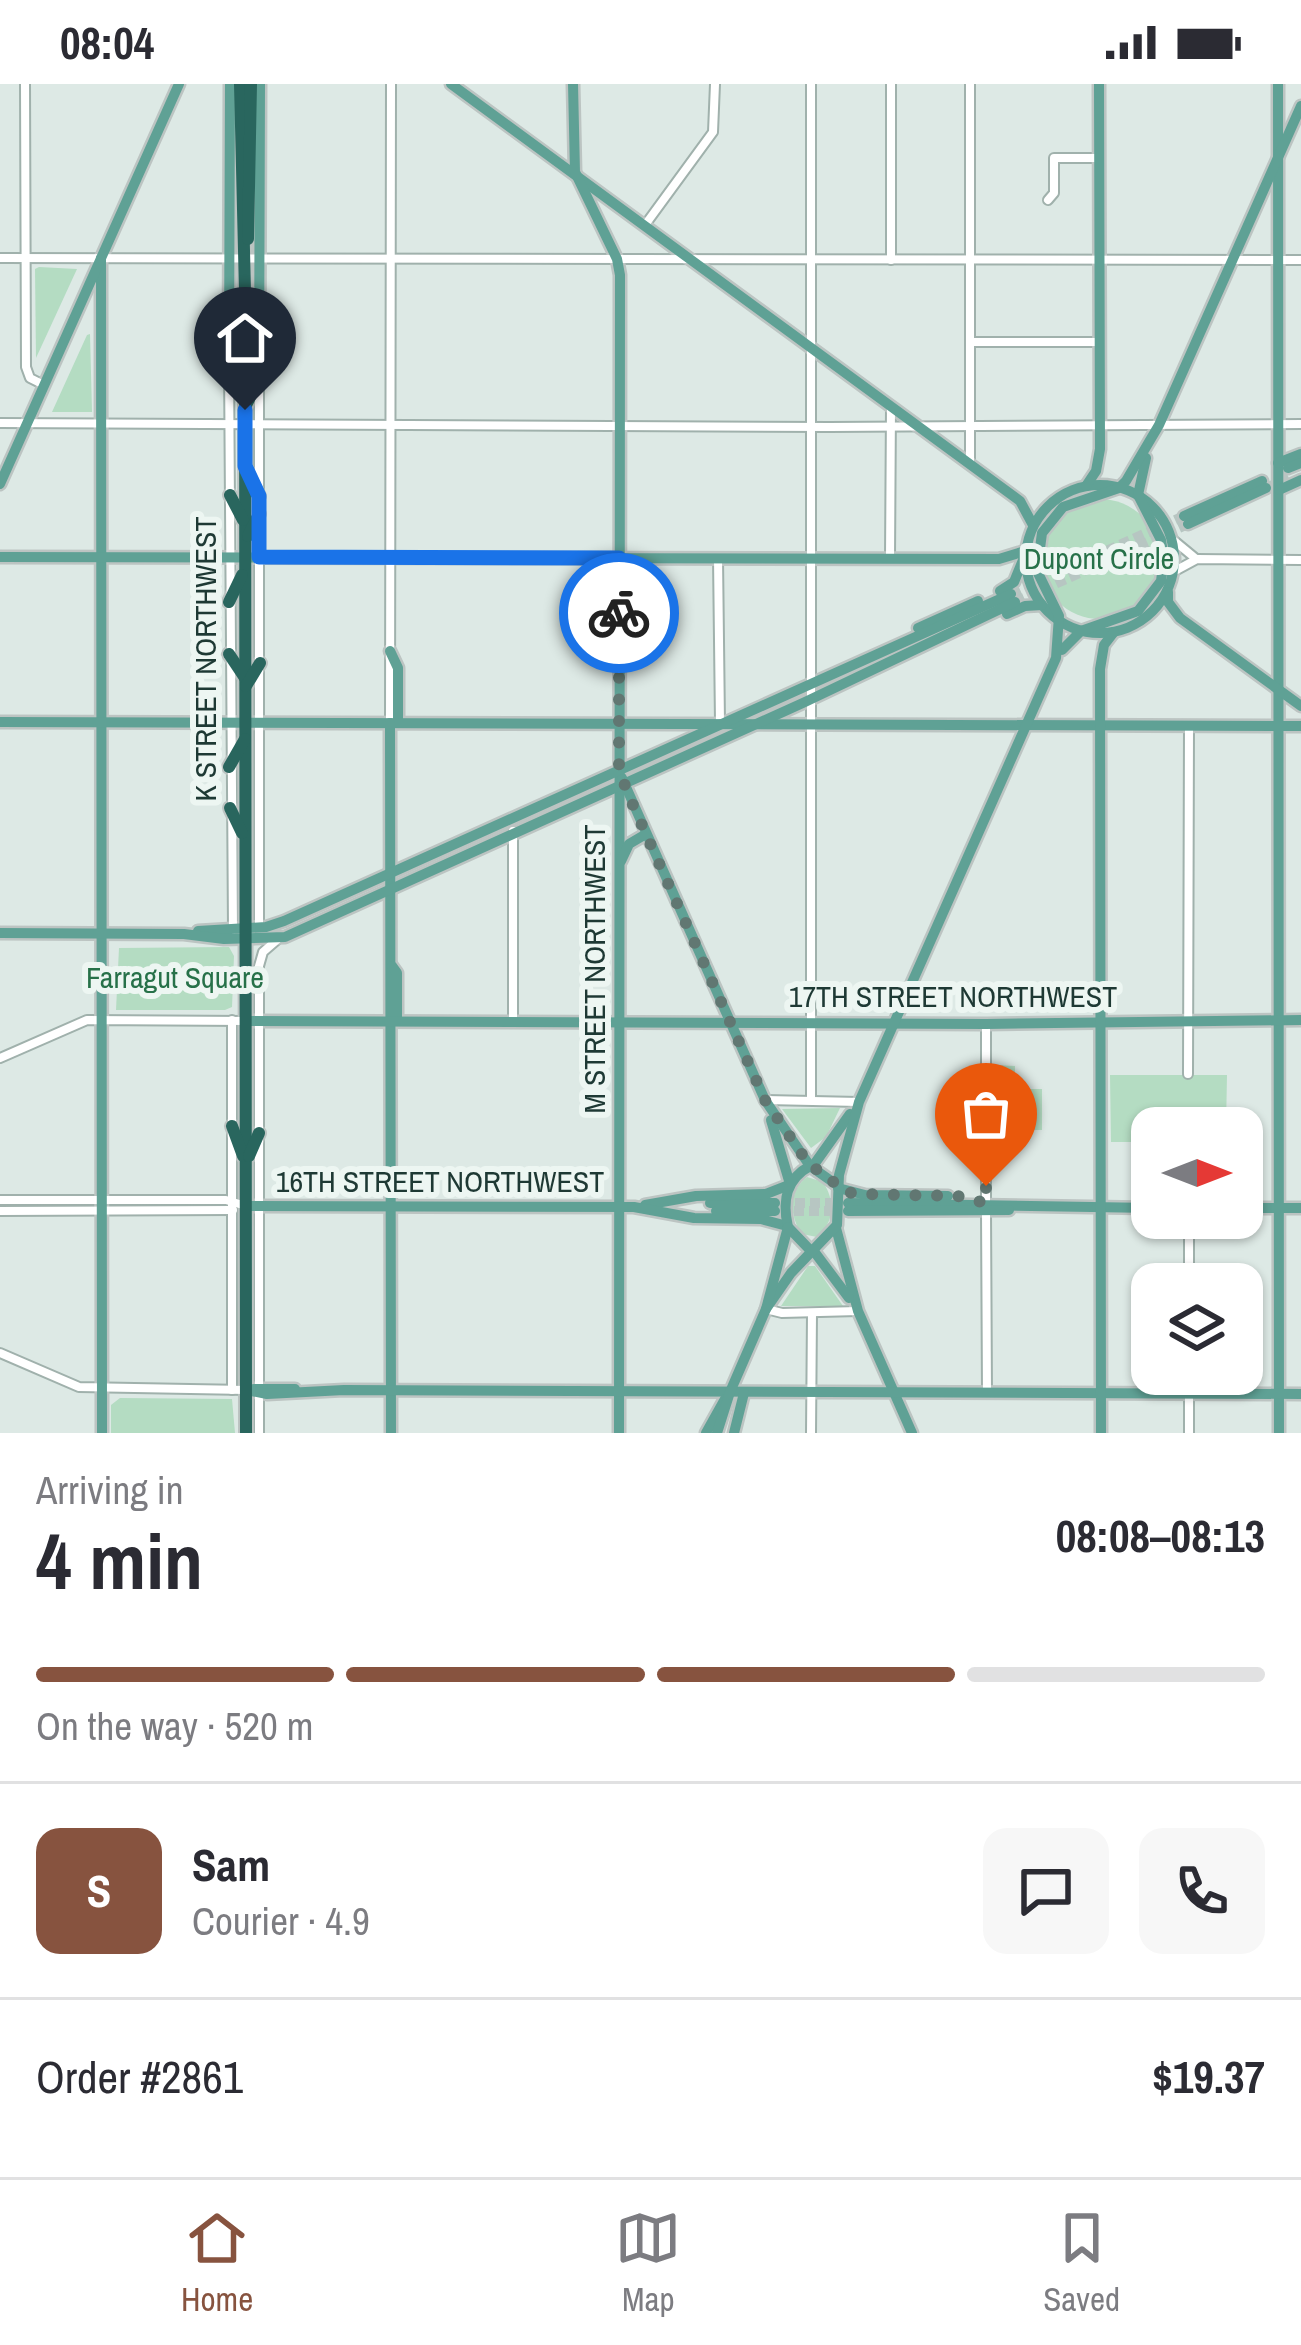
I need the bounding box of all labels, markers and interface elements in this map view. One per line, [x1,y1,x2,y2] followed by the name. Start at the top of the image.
[60,12,154,73] text: 08:04
[194,287,296,410] pin
[212,305,278,371] icon: home
[185,517,225,801] street label: K STREET NORTHWEST
[1024,538,1174,578] park label: Dupont Circle
[559,553,679,673] courier
[586,580,652,646] icon: bike
[574,825,614,1113] street label: M STREET NORTHWEST
[86,957,264,997] park label: Farragut Square
[789,976,1117,1016] street label: 17TH STREET NORTHWEST
[935,1063,1037,1186] pin
[953,1081,1019,1147] icon: bag
[1131,1107,1263,1239] north arrow
[1131,1107,1263,1395] map controls
[276,1161,604,1201] street label: 16TH STREET NORTHWEST
[1131,1263,1263,1395] button: layers
[36,1464,184,1516] text: Arriving in
[1056,1505,1265,1566] text: 08:08–08:13
[36,1508,203,1613] text: 4 min
[36,1700,313,1752] text: On the way · 520 m
[983,1828,1109,1954] button: chat
[1139,1828,1265,1954] button: phone
[192,1834,270,1895] text: Sam
[87,1860,111,1921] text: S
[192,1895,370,1947] text: Courier · 4.9
[36,2046,243,2107] text: Order #2861
[1152,2046,1265,2107] text: $19.37
[181,2205,253,2321] tab: Home
[615,2205,681,2321] tab: Map
[1043,2205,1120,2321] tab: Saved

